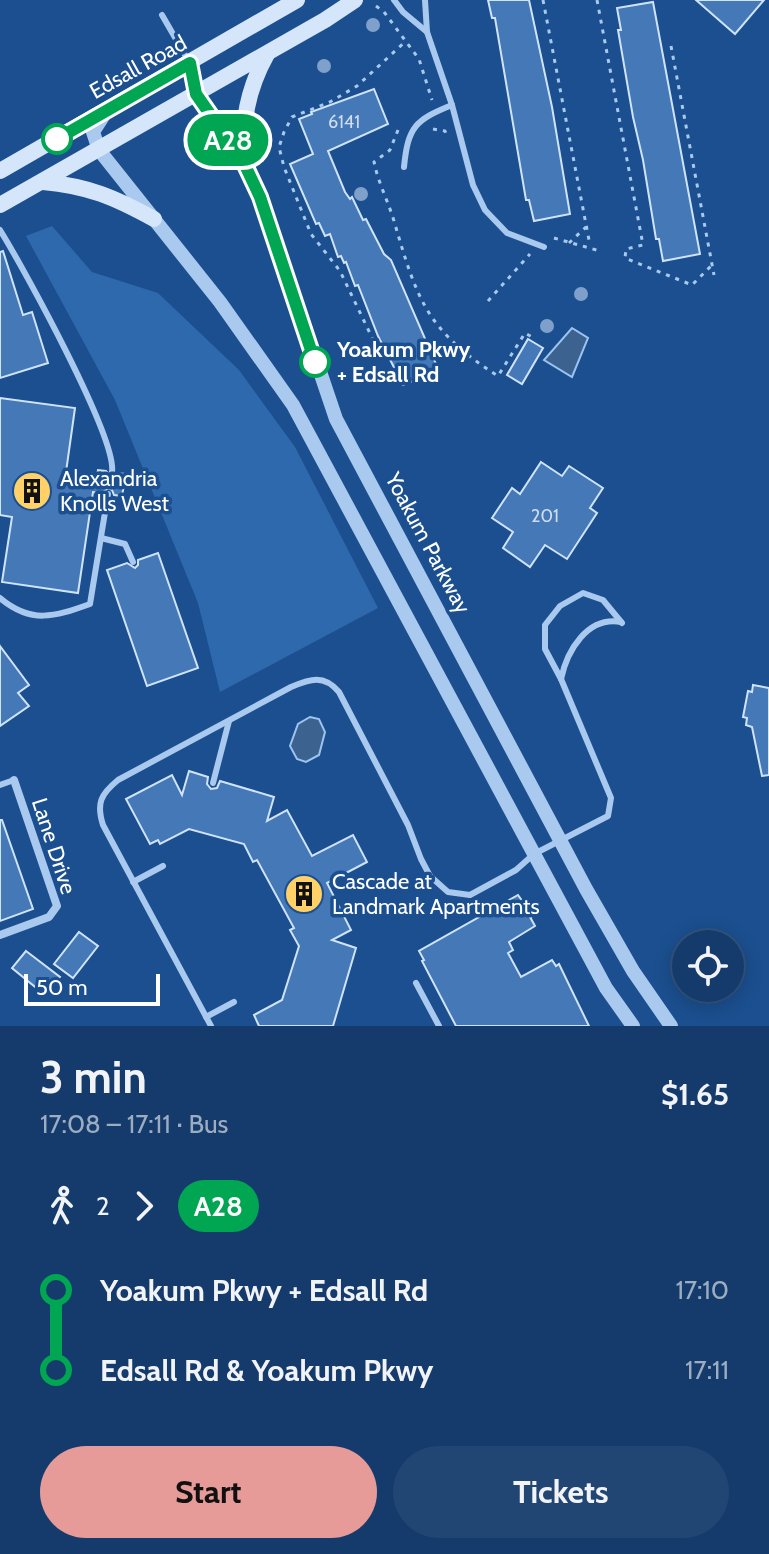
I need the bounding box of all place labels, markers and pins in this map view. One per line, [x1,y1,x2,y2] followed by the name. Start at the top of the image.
[42,124,72,154] unlabelled marker
[336,336,470,388] place label: Yoakum Pkwy + Edsall Rd
[300,347,330,377] marker: Yoakum Pkwy + Edsall Rd
[60,465,170,517] place label: Alexandria Knolls West
[11,470,53,512] building icon: Alexandria Knolls West
[332,868,540,920] place label: Cascade at Landmark Apartments
[283,873,325,915] building icon: Cascade at Landmark Apartments

